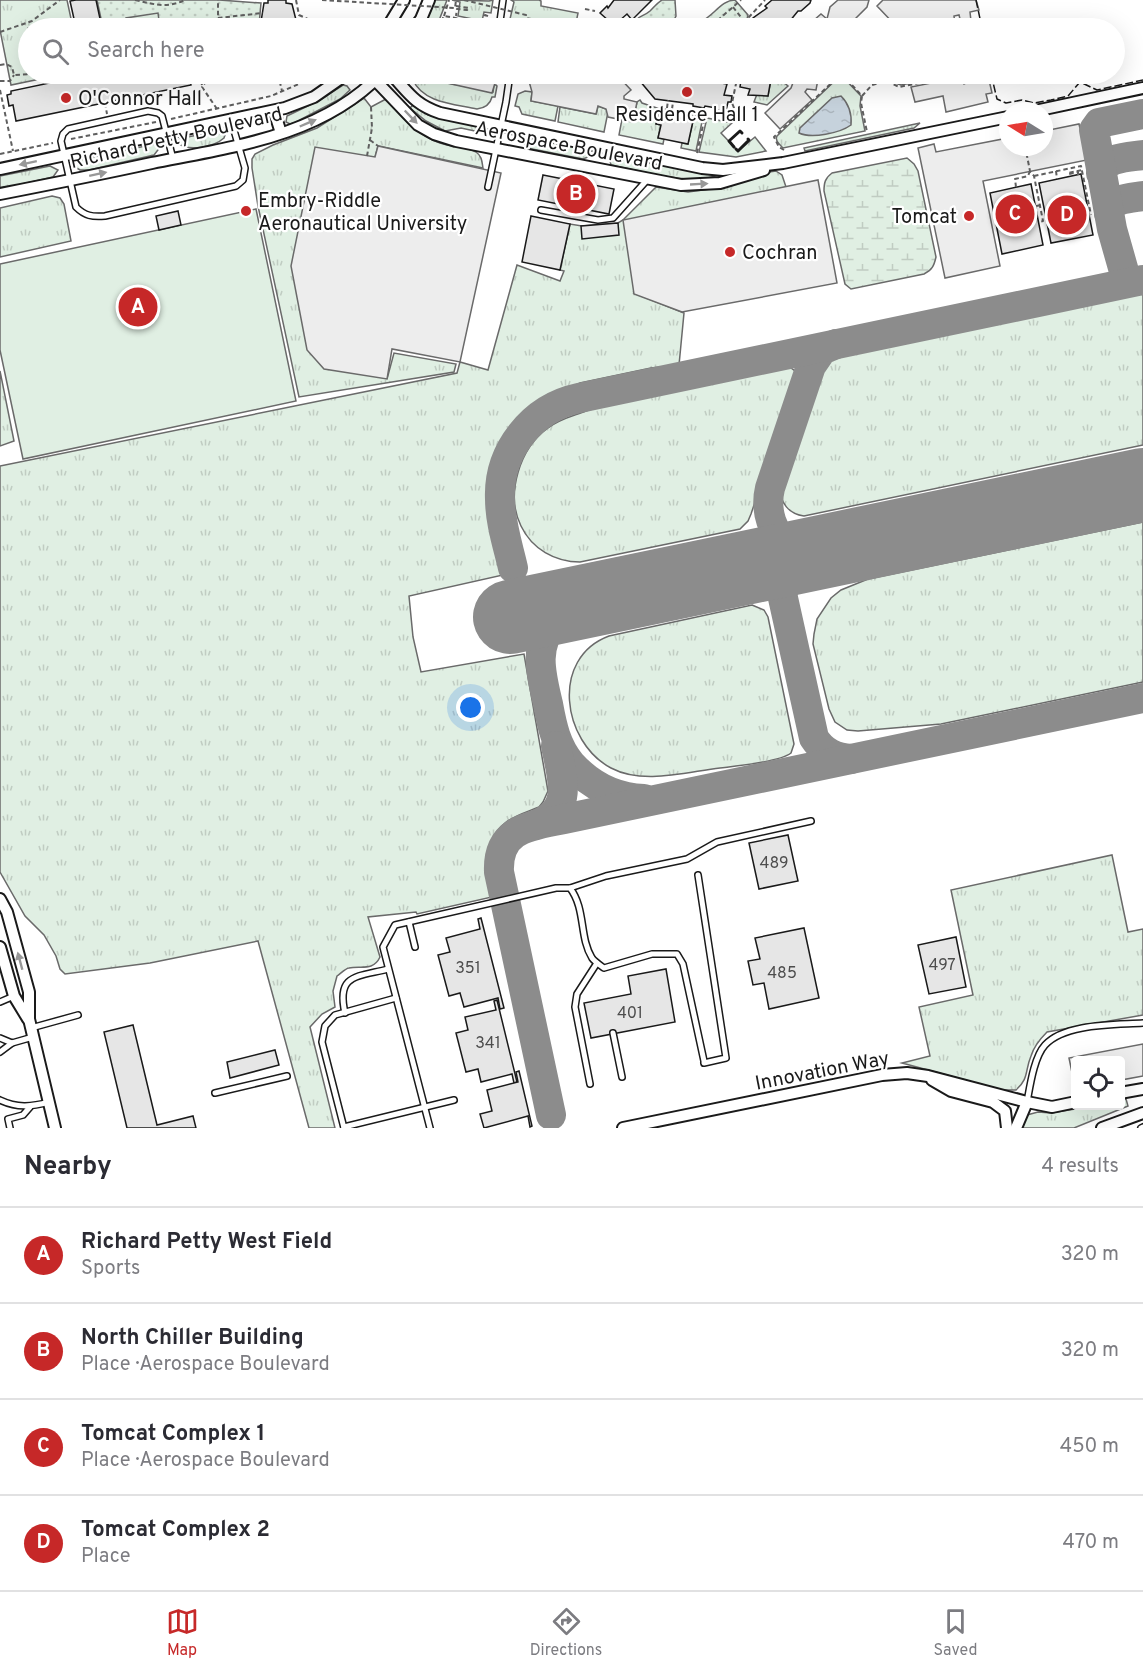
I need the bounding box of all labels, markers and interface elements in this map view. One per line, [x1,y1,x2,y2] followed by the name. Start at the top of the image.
[18,18,1125,84] search box
[39,35,72,68] icon: search
[87,38,205,65] text: Search here
[680,85,694,99] marker: Residence Hall 1
[78,87,202,113] place label: O'Connor Hall
[59,91,73,105] marker: O'Connor Hall
[68,102,285,176] street label: Richard Petty Boulevard
[999,102,1053,156] north arrow
[615,103,759,129] place label: Residence Hall 1
[403,109,417,123] one-way arrow
[473,116,665,178] street label: Aerospace Boulevard
[299,118,317,128] one-way arrow
[18,159,37,168] one-way arrow
[89,169,108,178] one-way arrow
[556,172,596,216] pin: B
[690,180,709,189] one-way arrow
[258,189,467,238] place label: Embry-Riddle Aeronautical University
[996,192,1034,236] pin: C
[1048,192,1086,238] pin: D
[239,204,253,218] marker: Embry-Riddle Aeronautical University
[891,205,957,231] place label: Tomcat
[962,209,976,223] marker: Tomcat
[742,241,817,267] place label: Cochran
[723,245,737,259] marker: Cochran
[118,284,158,330] pin: A
[456,693,485,722] your location
[760,854,788,874] house number: 489
[15,952,25,971] one-way arrow
[928,956,956,976] house number: 497
[455,959,481,979] house number: 351
[767,964,797,984] house number: 485
[617,1004,643,1024] house number: 401
[475,1034,501,1054] house number: 341
[753,1046,892,1098] street label: Innovation Way
[1071,1056,1125,1110] map controls
[1071,1056,1125,1110] button: locate
[24,1151,112,1184] text: Nearby
[1042,1154,1119,1180] text: 4 results
[81,1229,332,1256] text: Richard Petty West Field
[36,1242,51,1268] text: A
[1061,1242,1119,1268] text: 320 m
[81,1256,141,1282] text: Sports
[81,1325,304,1352] text: North Chiller Building
[37,1338,50,1364] text: B
[1061,1338,1119,1364] text: 320 m
[81,1352,330,1378] text: Place · Aerospace Boulevard
[81,1421,265,1448] text: Tomcat Complex 1
[37,1434,50,1460] text: C
[1060,1434,1119,1460] text: 450 m
[81,1448,330,1474] text: Place · Aerospace Boulevard
[81,1517,270,1544] text: Tomcat Complex 2
[36,1530,51,1556] text: D
[1062,1530,1119,1556] text: 470 m
[81,1544,131,1570] text: Place
[166,1605,199,1661] tab: Map
[530,1605,602,1661] tab: Directions
[933,1605,977,1661] tab: Saved

